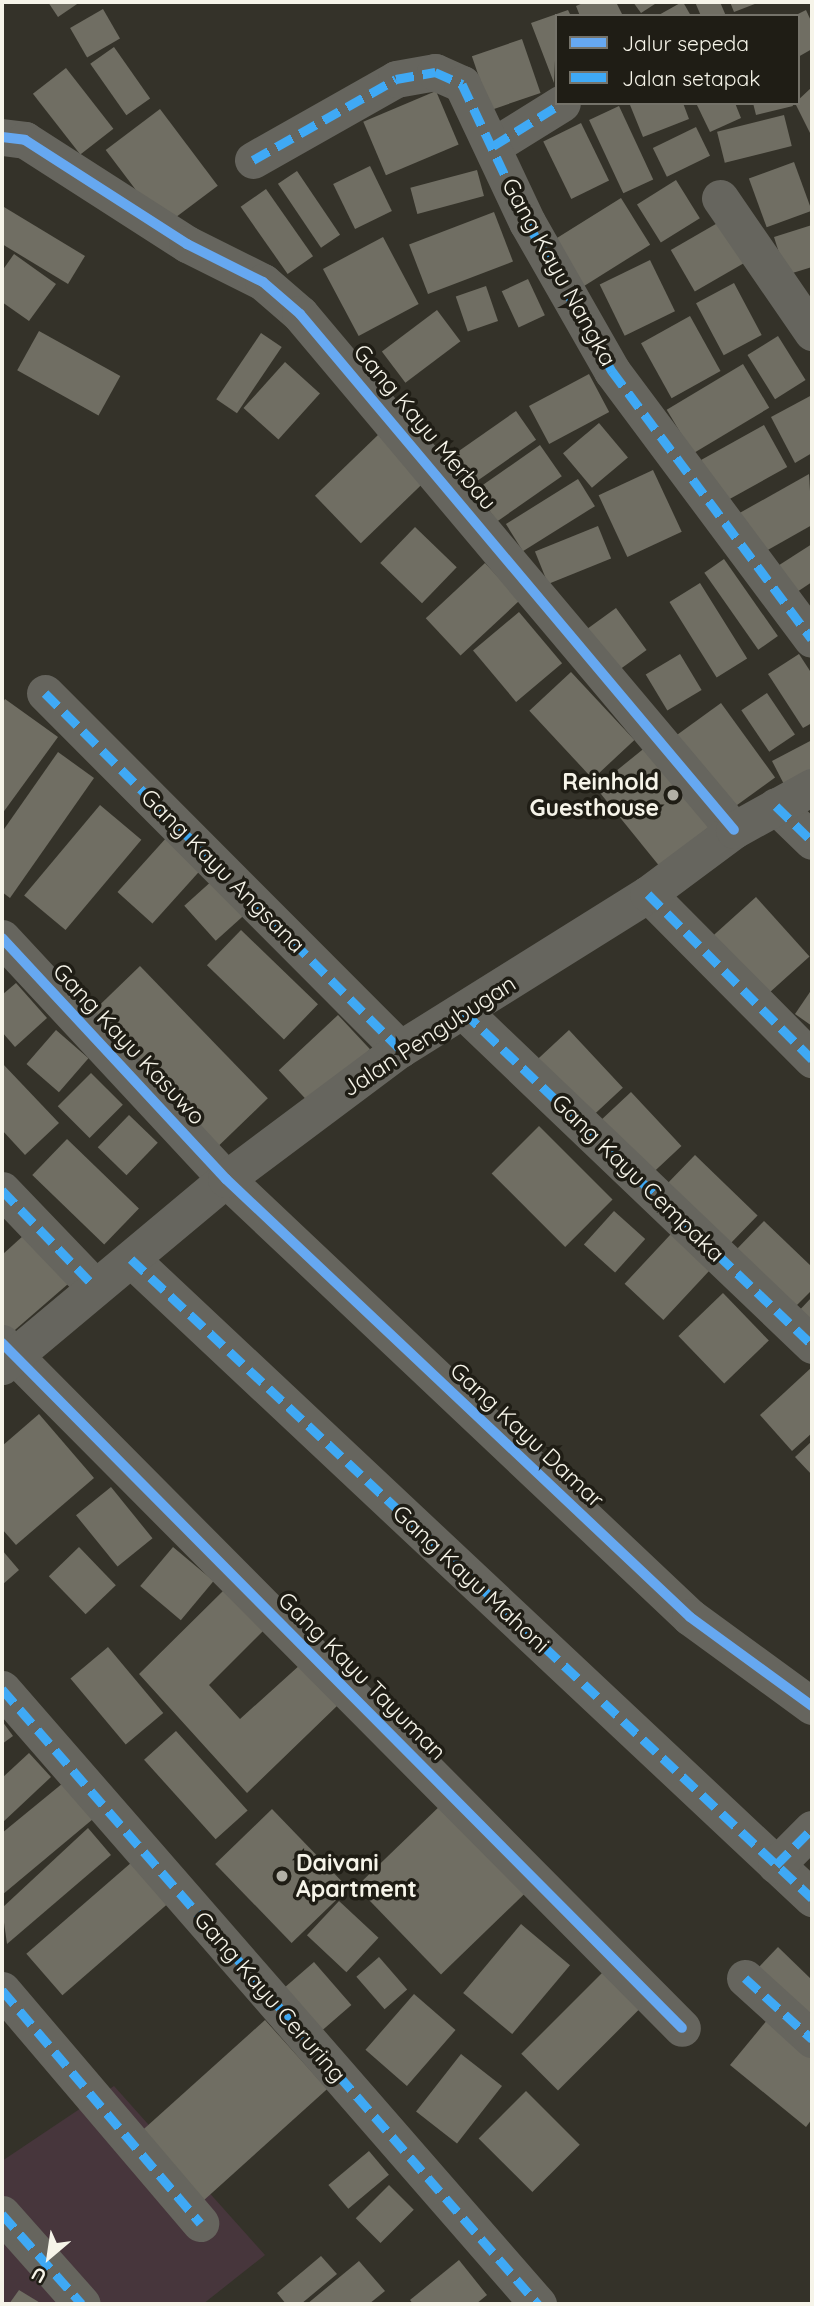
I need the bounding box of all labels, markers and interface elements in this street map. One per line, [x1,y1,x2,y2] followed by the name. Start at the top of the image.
[555,14,800,105] legend
[622,30,749,56] text: Jalur sepeda
[622,65,760,91] text: Jalan setapak
[496,173,622,371] street label: Gang Kayu Nangka
[348,339,502,515] street label: Gang Kayu Merbau
[529,768,659,822] place label: Reinhold Guesthouse
[135,783,311,959] street label: Gang Kayu Angsana
[665,787,681,803] marker: Reinhold Guesthouse
[47,958,211,1130] street label: Gang Kayu Kasuwo
[337,970,521,1102] street label: Jalan Pengubugan
[546,1089,730,1267] street label: Gang Kayu Cempaka
[444,1357,610,1513] street label: Gang Kayu Damar
[387,1499,555,1659] street label: Gang Kayu Mahoni
[272,1586,452,1766] street label: Gang Kayu Tayuman
[296,1849,417,1903] place label: Daivani Apartment
[274,1868,290,1884] marker: Daivani Apartment
[188,1906,352,2088] street label: Gang Kayu Ceruring
[14,2222,84,2292] north arrow
[27,2262,50,2289] text: U

